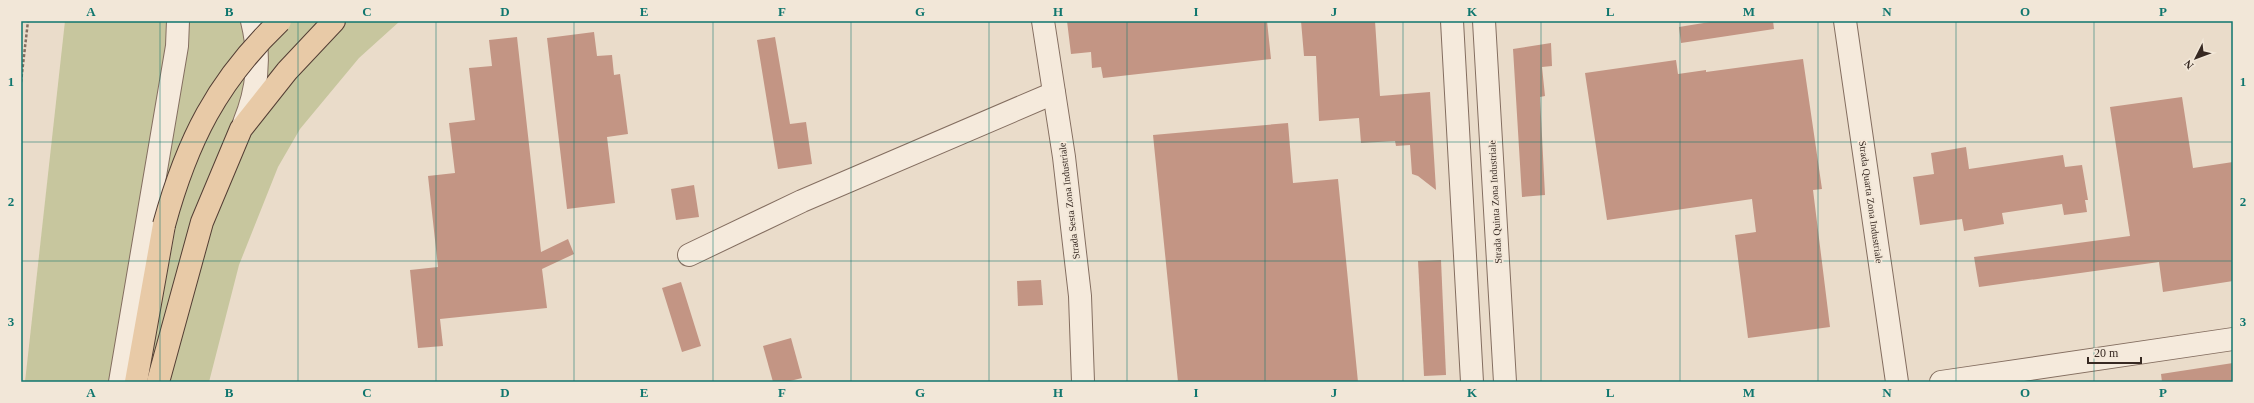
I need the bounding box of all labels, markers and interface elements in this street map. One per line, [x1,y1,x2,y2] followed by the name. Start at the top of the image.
[86,4,96,19] text: A
[225,4,234,19] text: B
[362,4,372,19] text: C
[500,4,510,19] text: D
[640,4,648,19] text: E
[778,4,786,19] text: F
[915,4,925,19] text: G
[1053,4,1063,19] text: H
[1193,4,1199,19] text: I
[1331,4,1338,19] text: J
[1467,4,1478,19] text: K
[1606,4,1615,19] text: L
[1743,4,1755,19] text: M
[1882,4,1892,19] text: N
[2020,4,2030,19] text: O
[2159,4,2167,19] text: P
[2176,38,2216,78] north arrow
[2181,58,2196,72] text: N
[8,74,14,89] text: 1
[2240,74,2246,89] text: 1
[1486,139,1504,264] street label: Strada Quinta Zona Industriale
[1857,140,1885,264] street label: Strada Quarta Zona Industriale
[1056,141,1082,260] street label: Strada Sesta Zona Industriale
[8,194,14,209] text: 2
[2240,194,2246,209] text: 2
[8,314,15,329] text: 3
[2240,314,2247,329] text: 3
[2088,339,2141,365] scale bar
[2094,346,2119,360] text: 20 m
[86,385,96,400] text: A
[225,385,234,400] text: B
[362,385,372,400] text: C
[500,385,510,400] text: D
[640,385,648,400] text: E
[778,385,786,400] text: F
[915,385,925,400] text: G
[1053,385,1063,400] text: H
[1193,385,1199,400] text: I
[1331,385,1338,400] text: J
[1467,385,1478,400] text: K
[1606,385,1615,400] text: L
[1743,385,1755,400] text: M
[1882,385,1892,400] text: N
[2020,385,2030,400] text: O
[2159,385,2167,400] text: P

